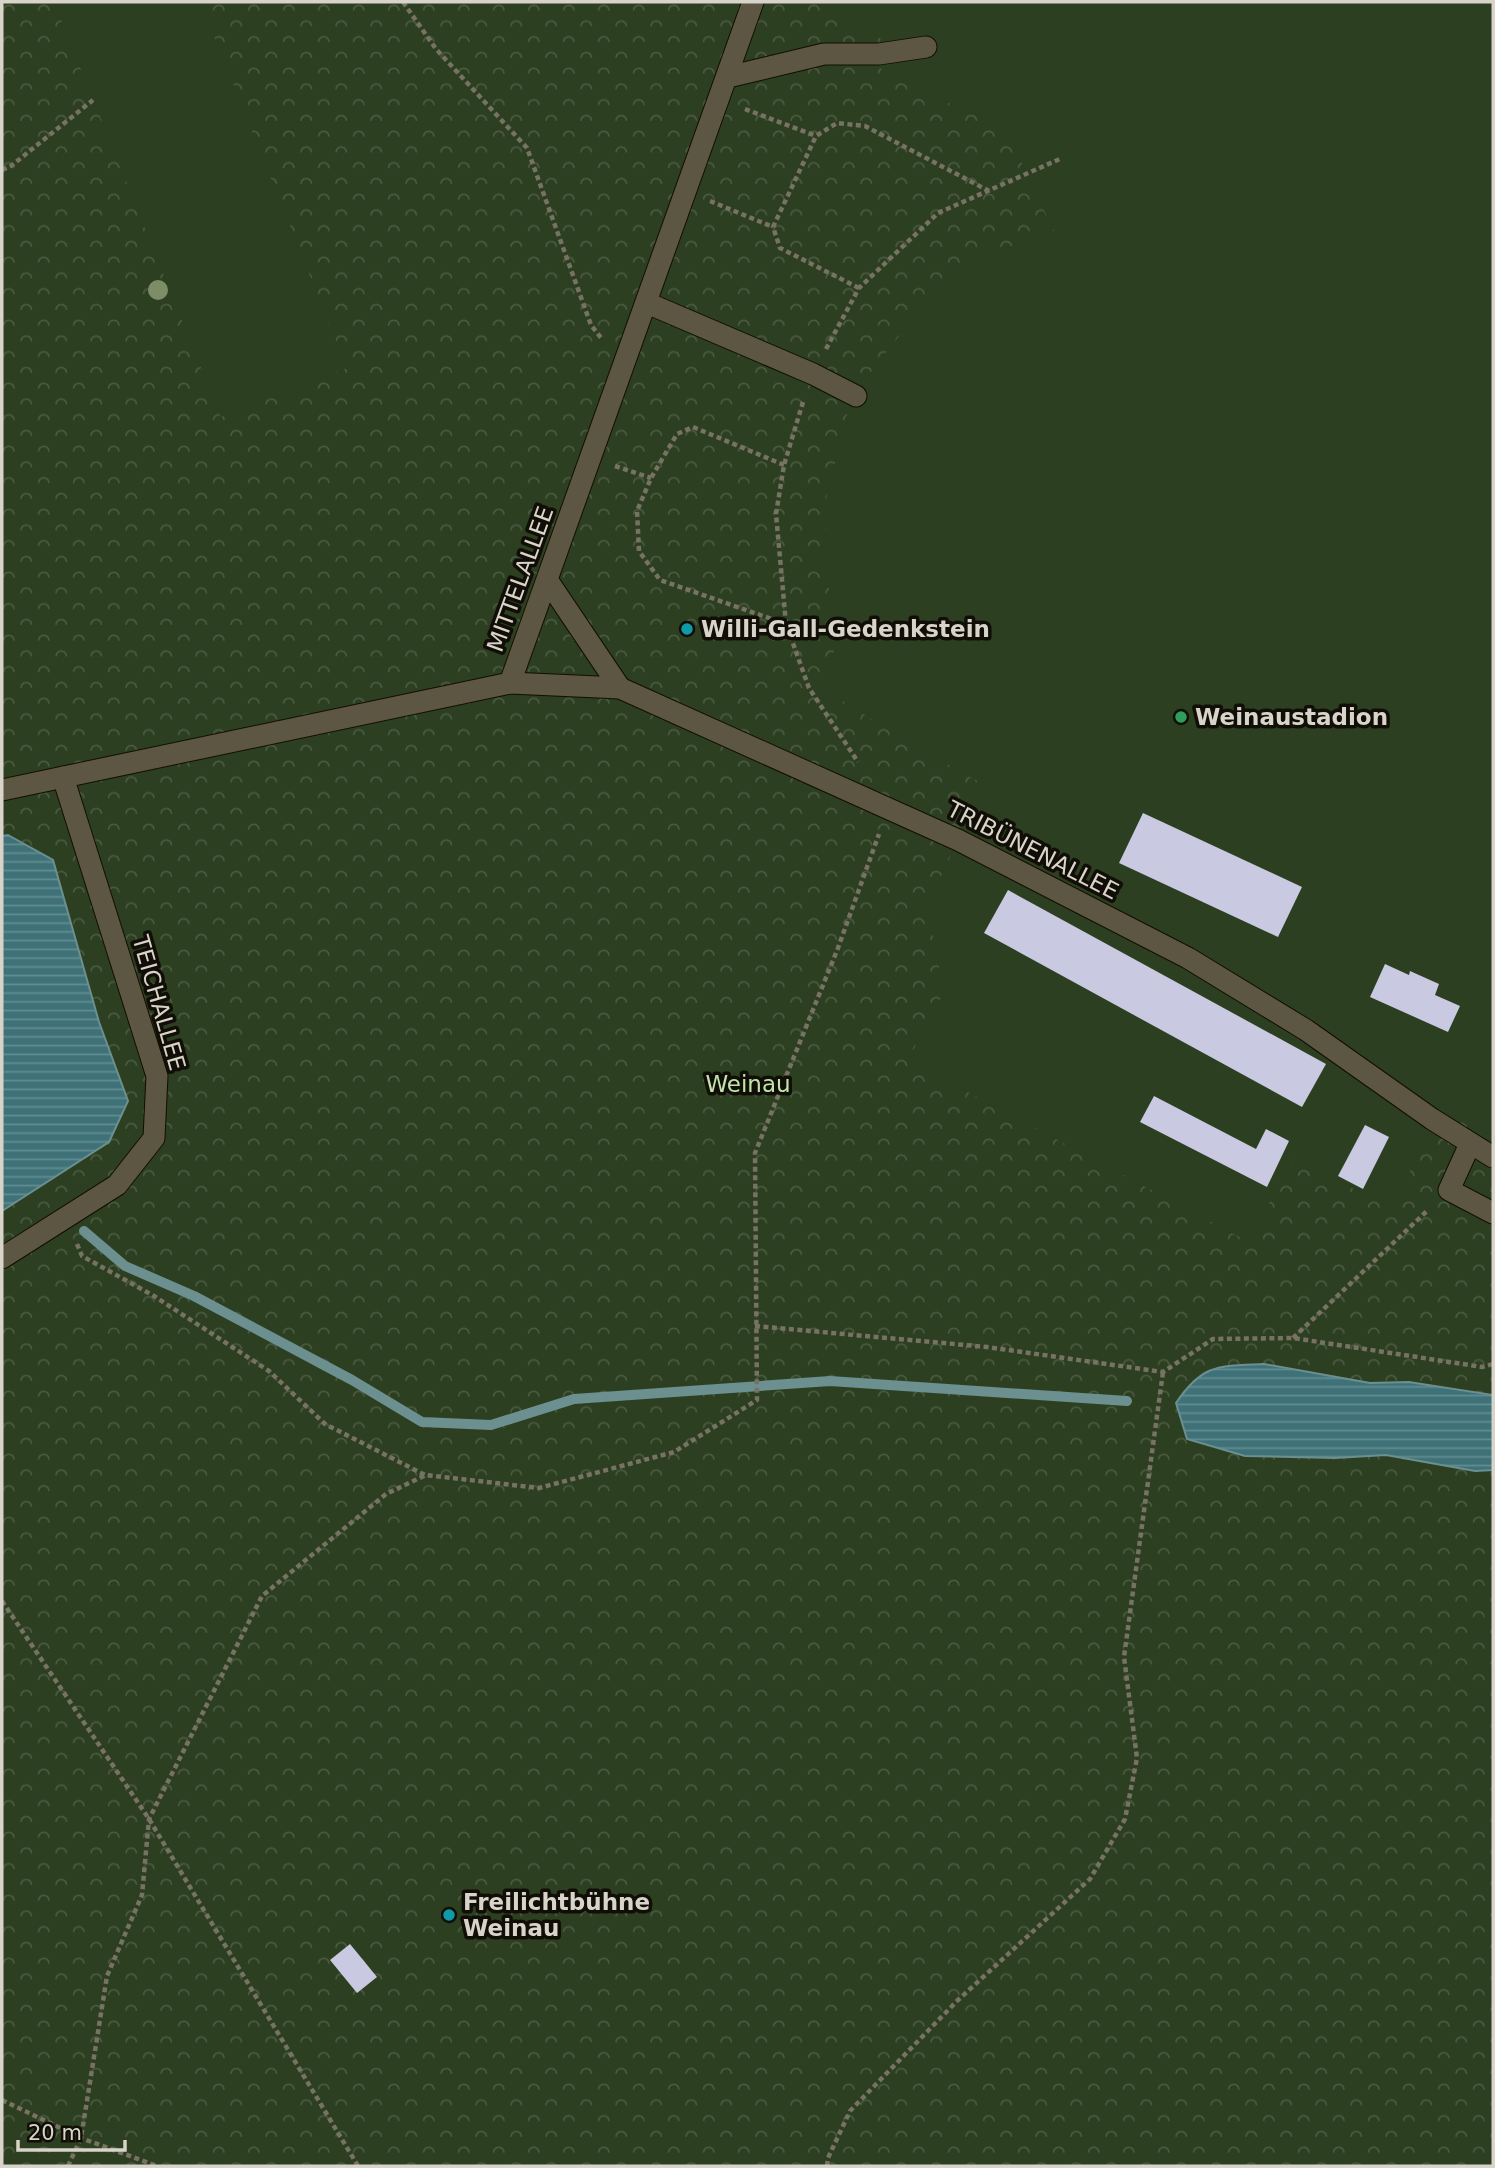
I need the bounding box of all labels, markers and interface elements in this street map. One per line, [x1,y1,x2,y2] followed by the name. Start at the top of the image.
[482,503,558,655] street label: MITTELALLEE
[701,616,990,642] place label: Willi-Gall-Gedenkstein
[679,621,695,637] marker: Willi-Gall-Gedenkstein
[1195,704,1388,730] place label: Weinaustadion
[1173,709,1189,725] marker: Weinaustadion
[942,794,1123,904] street label: TRIBÜNENALLEE
[127,932,191,1073] street label: TEICHALLEE
[705,1071,791,1097] park label: Weinau
[463,1889,650,1941] place label: Freilichtbühne Weinau
[441,1907,457,1923] marker: Freilichtbühne Weinau
[18,2108,124,2152] scale bar
[28,2121,82,2145] text: 20 m

